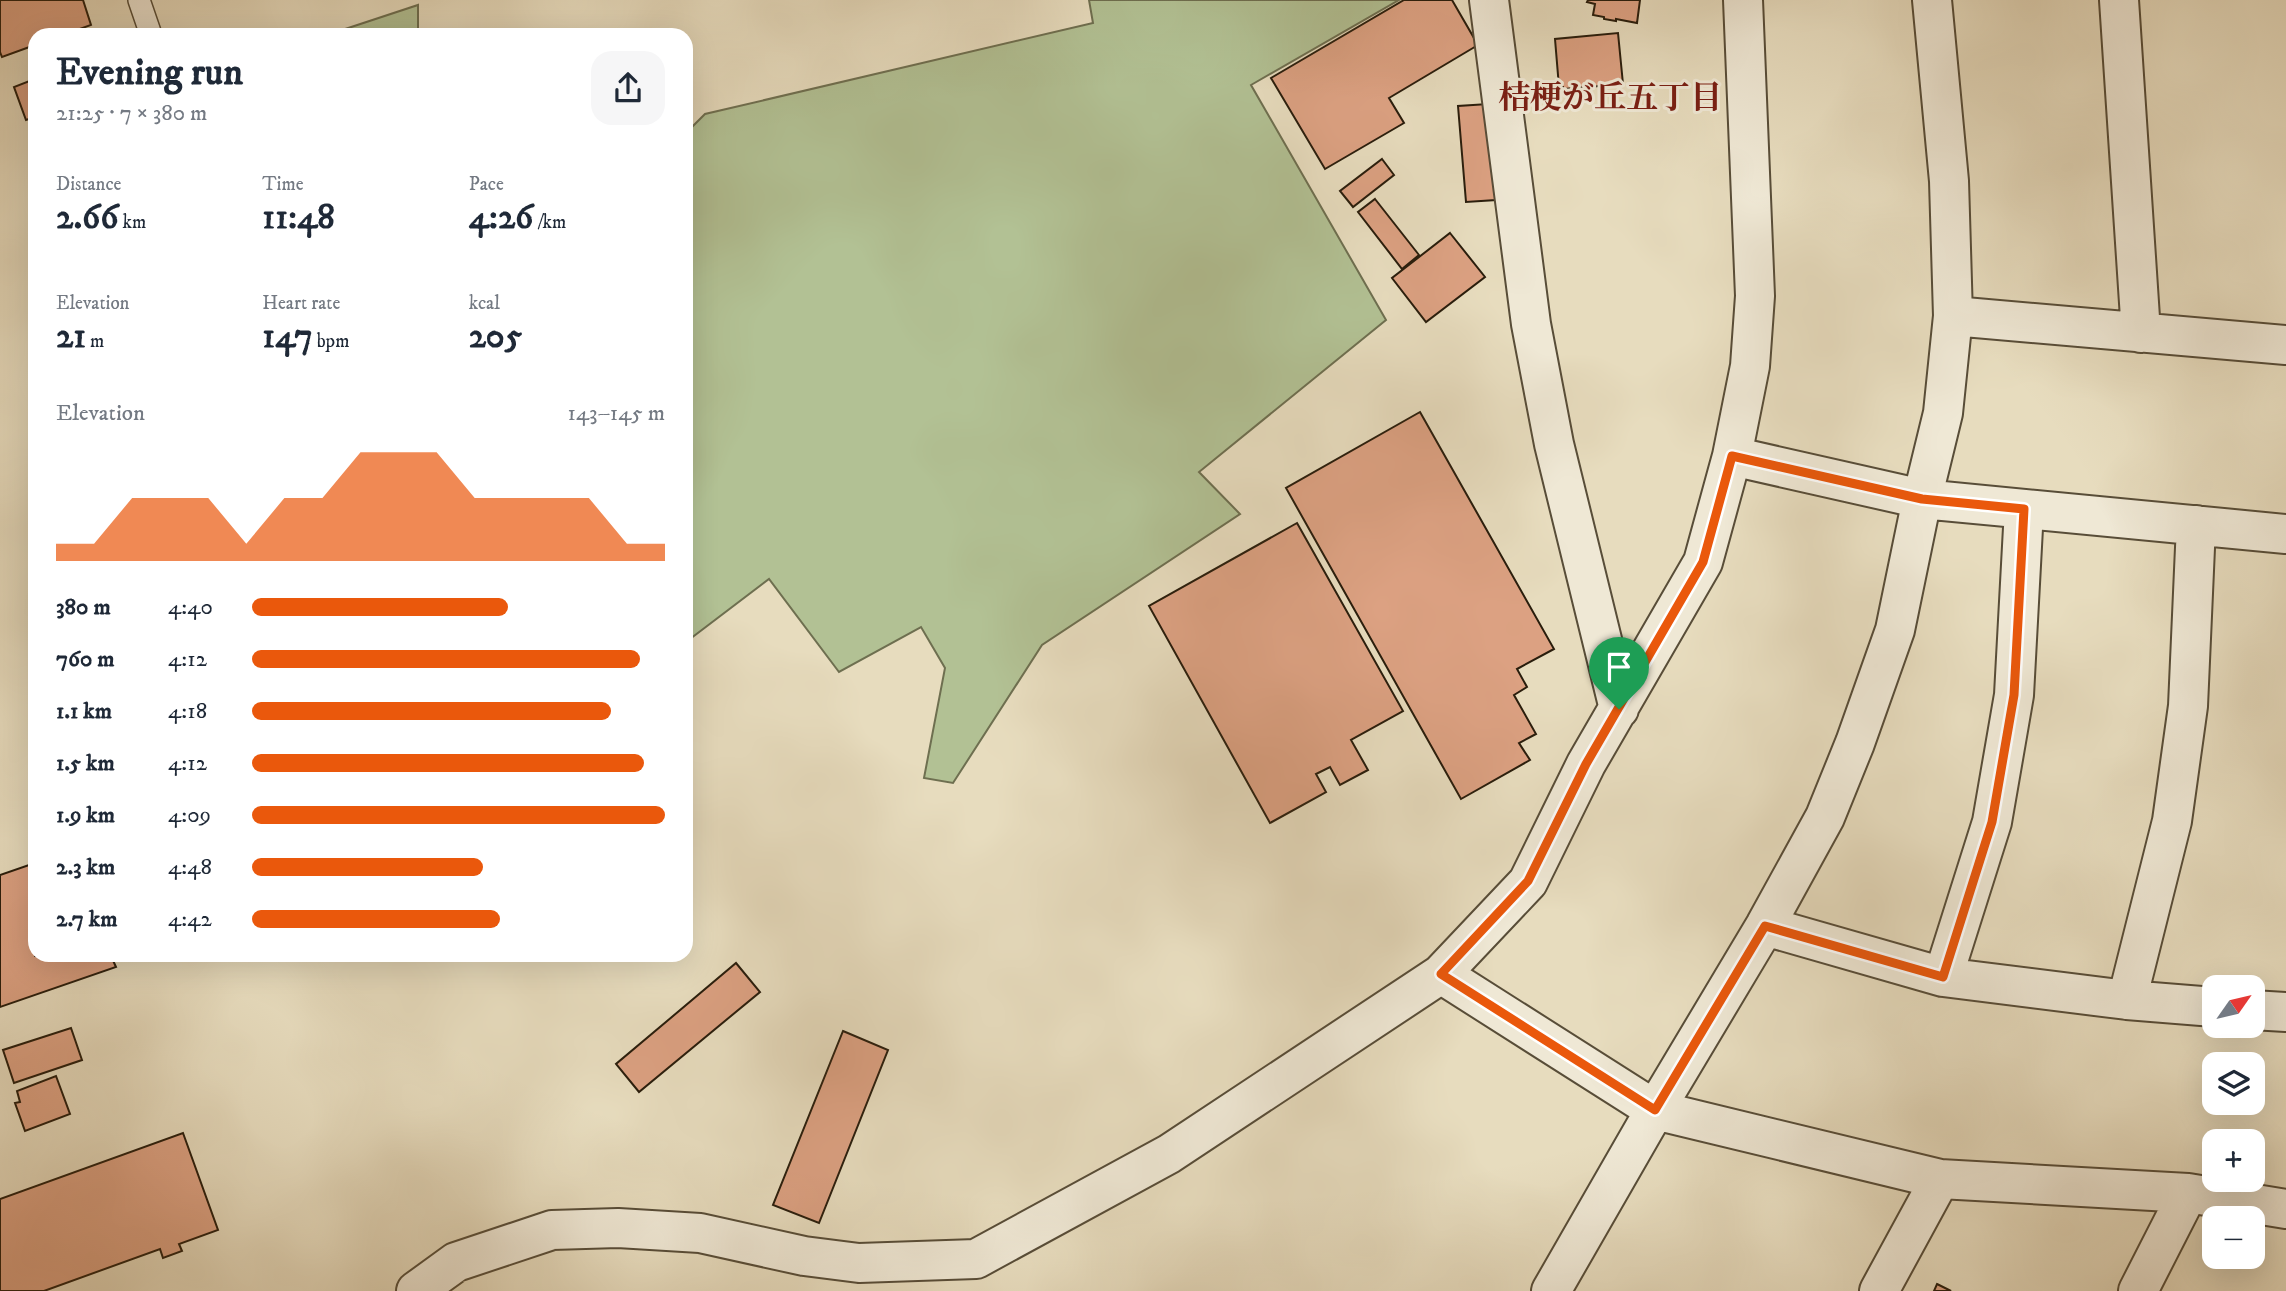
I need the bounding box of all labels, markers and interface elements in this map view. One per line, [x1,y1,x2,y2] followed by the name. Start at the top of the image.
[56,49,243,97] text: Evening run
[591,51,665,125] button: share
[1498,79,1722,119] district label: 桔梗が丘五丁目
[56,99,207,128] text: 21:25 · 7 × 380 m
[56,173,121,196] text: Distance
[262,173,304,196] text: Time
[469,173,504,196] text: Pace
[56,196,118,240] text: 2.66
[262,196,335,240] text: 11:48
[469,196,533,240] text: 4:26
[118,211,146,234] text: km
[533,211,566,234] text: /km
[56,292,130,315] text: Elevation
[262,292,340,315] text: Heart rate
[469,292,500,315] text: kcal
[56,315,86,359] text: 21
[262,315,313,359] text: 147
[469,315,522,359] text: 205
[86,330,104,353] text: m
[313,330,349,353] text: bpm
[56,399,145,428] text: Elevation
[567,399,665,428] text: 143–145 m
[56,593,111,622] text: 380 m
[168,593,213,622] text: 4:40
[1589,637,1649,709] pin
[56,645,115,674] text: 760 m
[168,645,207,674] text: 4:12
[1600,648,1638,686] icon: arrive
[56,697,112,726] text: 1.1 km
[168,697,207,726] text: 4:18
[56,749,115,778] text: 1.5 km
[168,749,207,778] text: 4:12
[56,801,115,830] text: 1.9 km
[168,801,211,830] text: 4:09
[56,853,115,882] text: 2.3 km
[168,853,212,882] text: 4:48
[56,905,117,934] text: 2.7 km
[168,905,212,934] text: 4:42
[2202,975,2264,1038] north arrow
[2202,975,2265,1269] map controls
[2202,1052,2265,1115] button: layers
[2202,1129,2265,1192] button: +
[2202,1206,2265,1269] button: −

